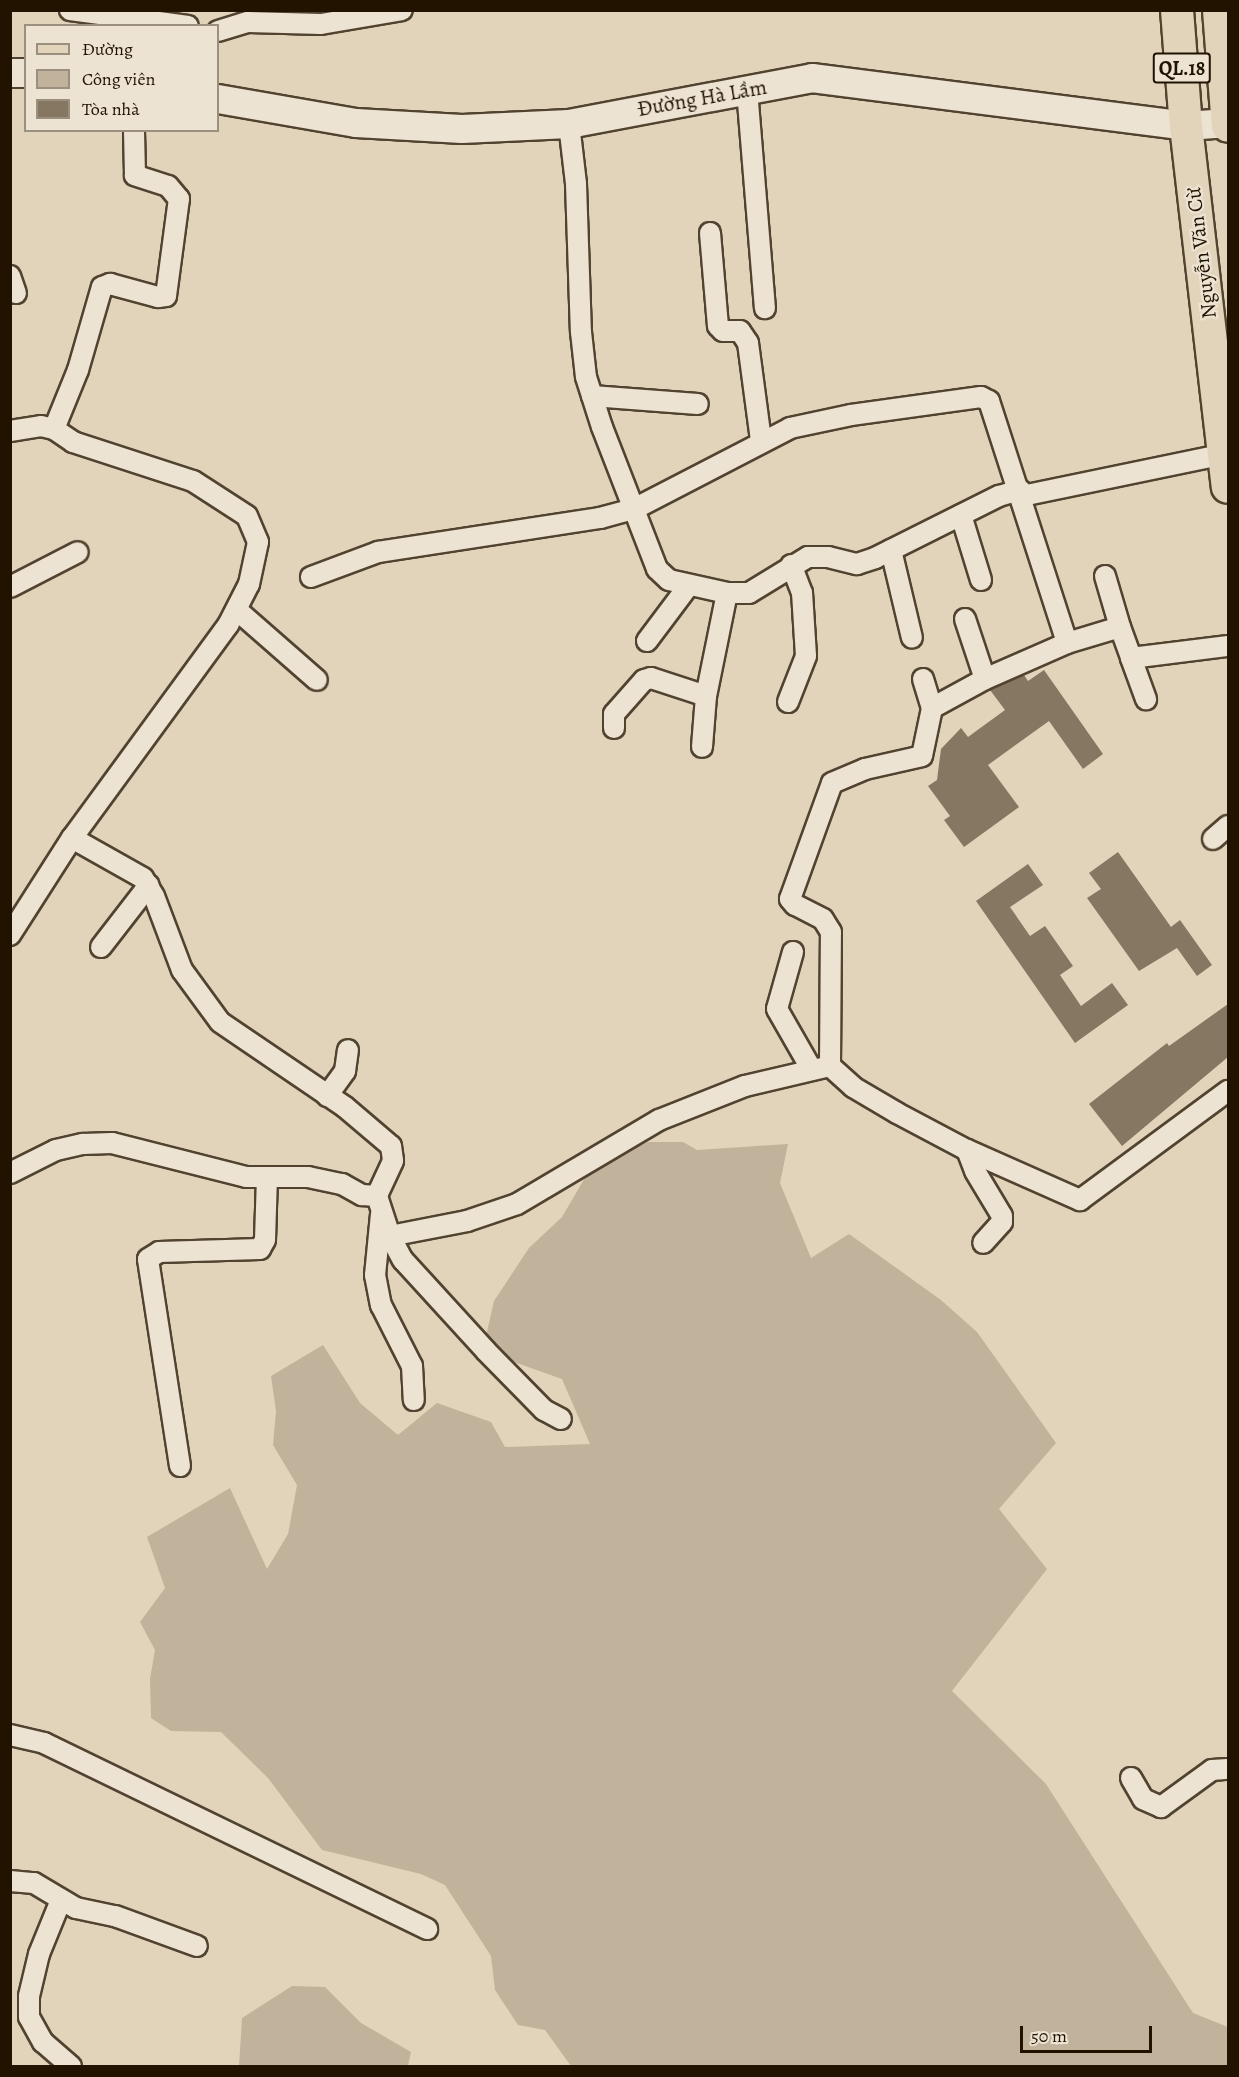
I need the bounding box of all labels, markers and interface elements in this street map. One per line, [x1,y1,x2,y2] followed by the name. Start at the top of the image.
[24,24,219,132] legend
[82,37,133,61] text: Đường
[1152,51,1212,85] road number: QL.18
[82,67,155,91] text: Công viên
[635,74,769,122] street label: Đường Hà Lầm
[82,97,140,121] text: Tòa nhà
[1180,186,1222,320] street label: Nguyễn Văn Cừ
[1023,2014,1155,2052] scale bar
[1031,2024,1067,2048] text: 50 m

